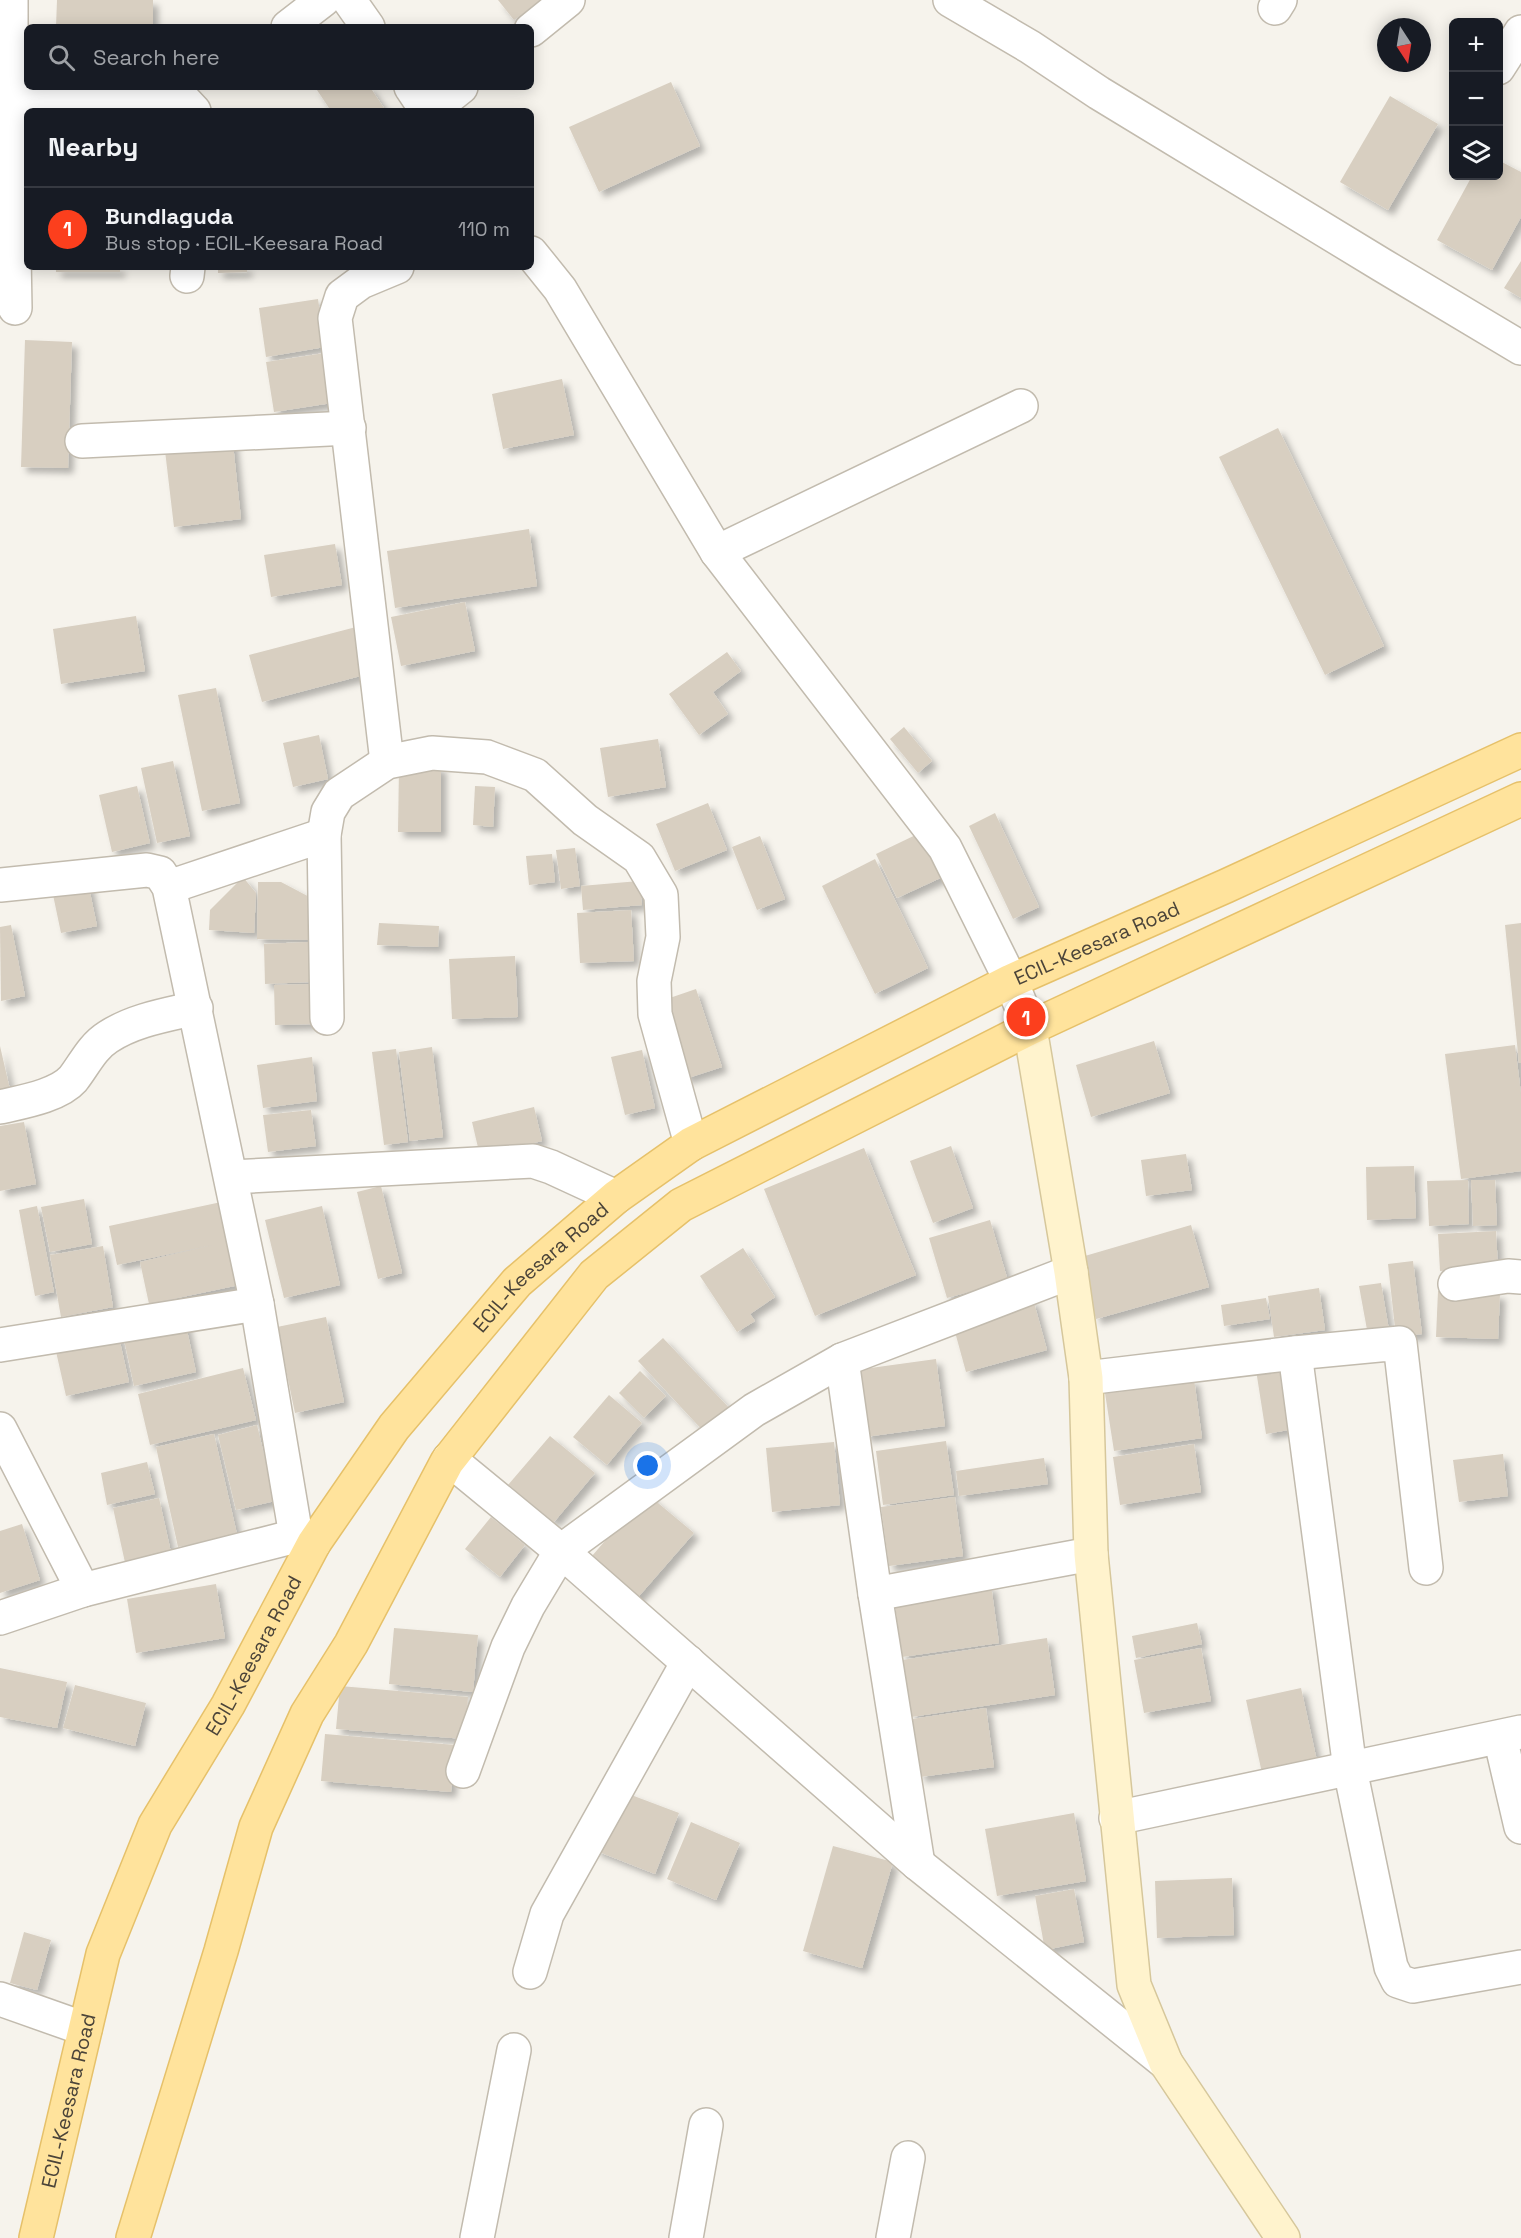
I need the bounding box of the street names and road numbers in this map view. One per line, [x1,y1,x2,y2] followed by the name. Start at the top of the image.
[1010,895,1184,991] street label: ECIL-Keesara Road
[467,1196,614,1338] street label: ECIL-Keesara Road
[199,1571,307,1740] street label: ECIL-Keesara Road
[35,2011,102,2191] street label: ECIL-Keesara Road

